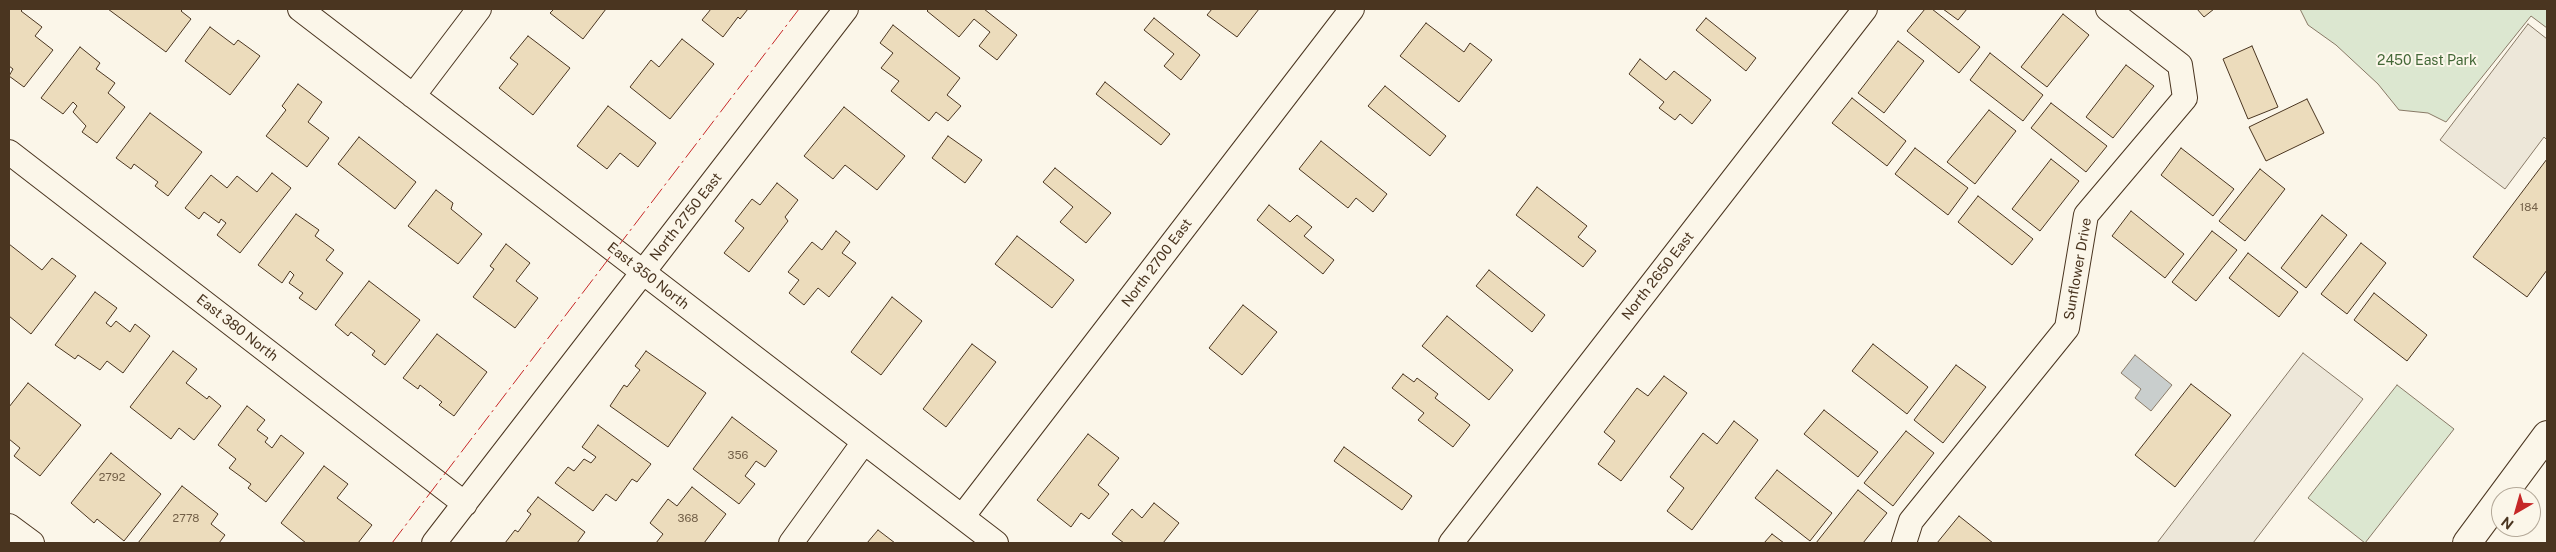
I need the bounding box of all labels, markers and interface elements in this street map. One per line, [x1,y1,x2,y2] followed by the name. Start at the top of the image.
[2377,53,2477,69] park label: 2450 East Park
[646,170,726,264] street label: North 2750 East
[2520,201,2538,215] house number: 184
[1118,216,1196,310] street label: North 2700 East
[2061,216,2095,322] street label: Sunflower Drive
[1618,229,1698,323] street label: North 2650 East
[604,239,692,313] street label: East 350 North
[193,291,281,365] street label: East 380 North
[728,449,748,463] house number: 356
[99,471,125,485] house number: 2792
[2491,487,2541,537] north arrow
[173,512,199,526] house number: 2778
[678,512,698,526] house number: 368
[2498,513,2517,533] text: N

